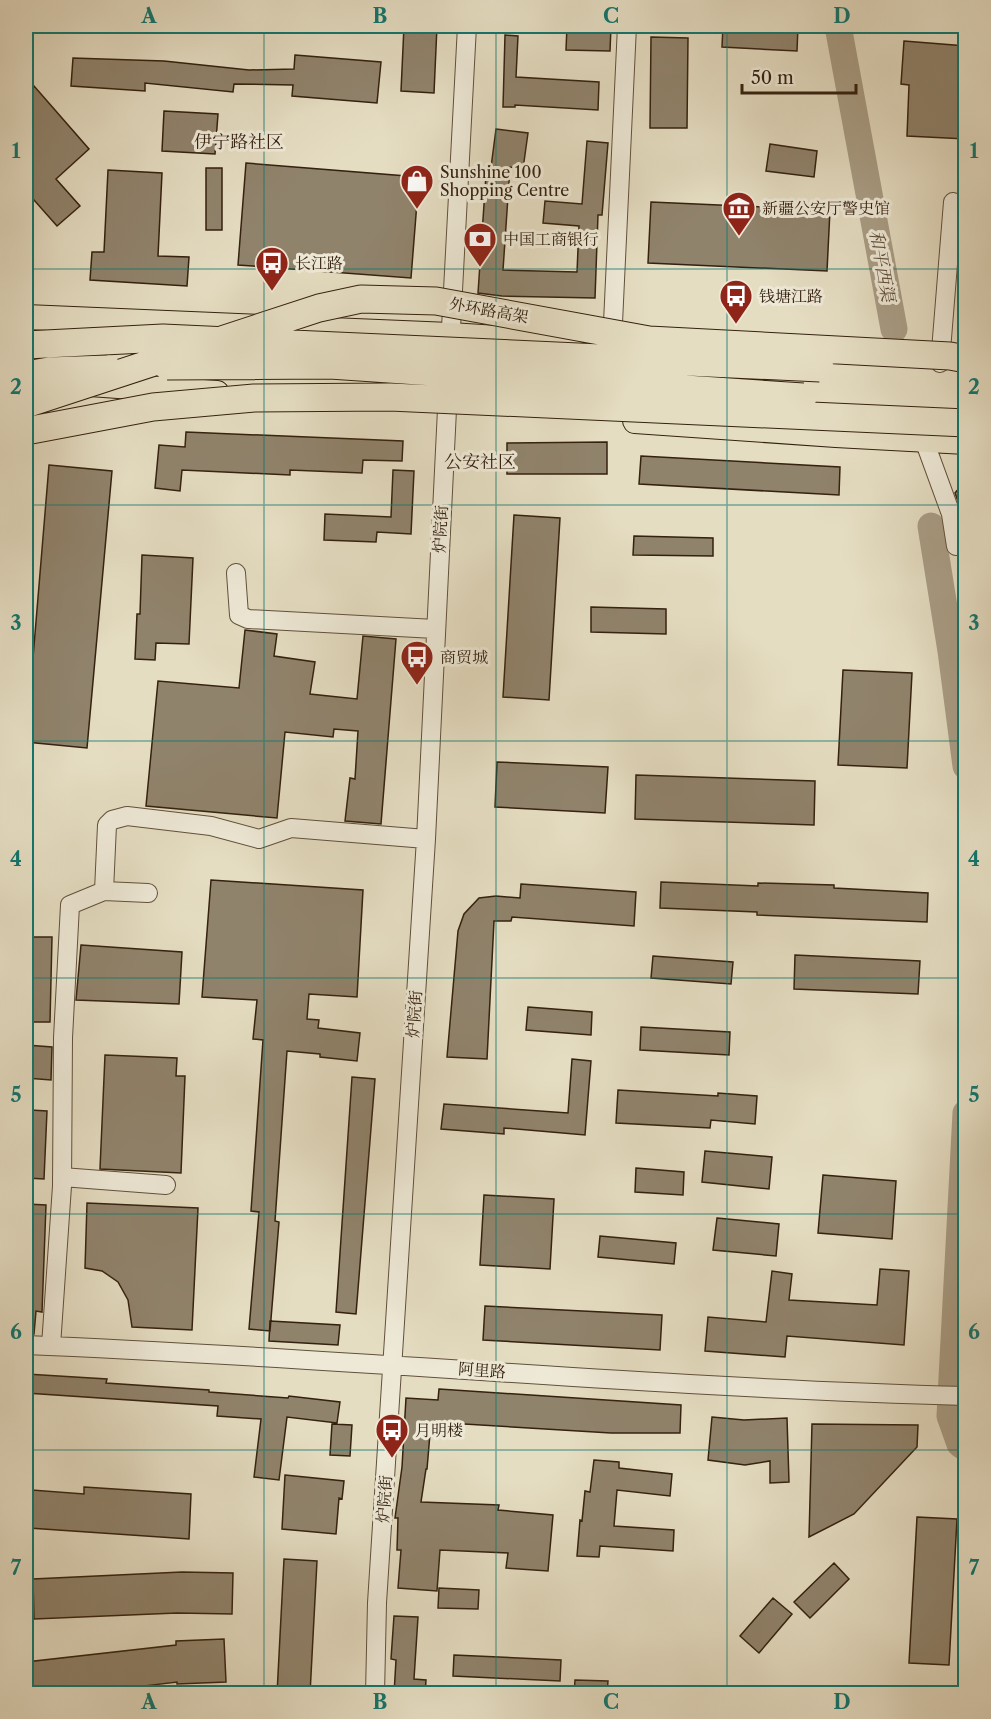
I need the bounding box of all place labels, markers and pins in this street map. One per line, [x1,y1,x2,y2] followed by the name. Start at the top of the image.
[440,162,569,200] place label: Sunshine 100 Shopping Centre
[399,163,435,210] shop icon: Sunshine 100 Shopping Centre
[721,190,757,237] museum icon: 新疆公安厅警史馆
[762,198,890,218] place label: 新疆公安厅警史馆
[462,221,498,268] bank icon: 中国工商银行
[503,229,599,249] place label: 中国工商银行
[254,245,290,292] bus stop icon: 长江路
[295,253,343,273] place label: 长江路
[718,278,754,325] bus stop icon: 钱塘江路
[759,286,823,306] place label: 钱塘江路
[399,639,435,686] bus stop icon: 商贸城
[440,647,488,667] place label: 商贸城
[374,1412,410,1459] bus stop icon: 月明楼
[415,1420,463,1440] place label: 月明楼

